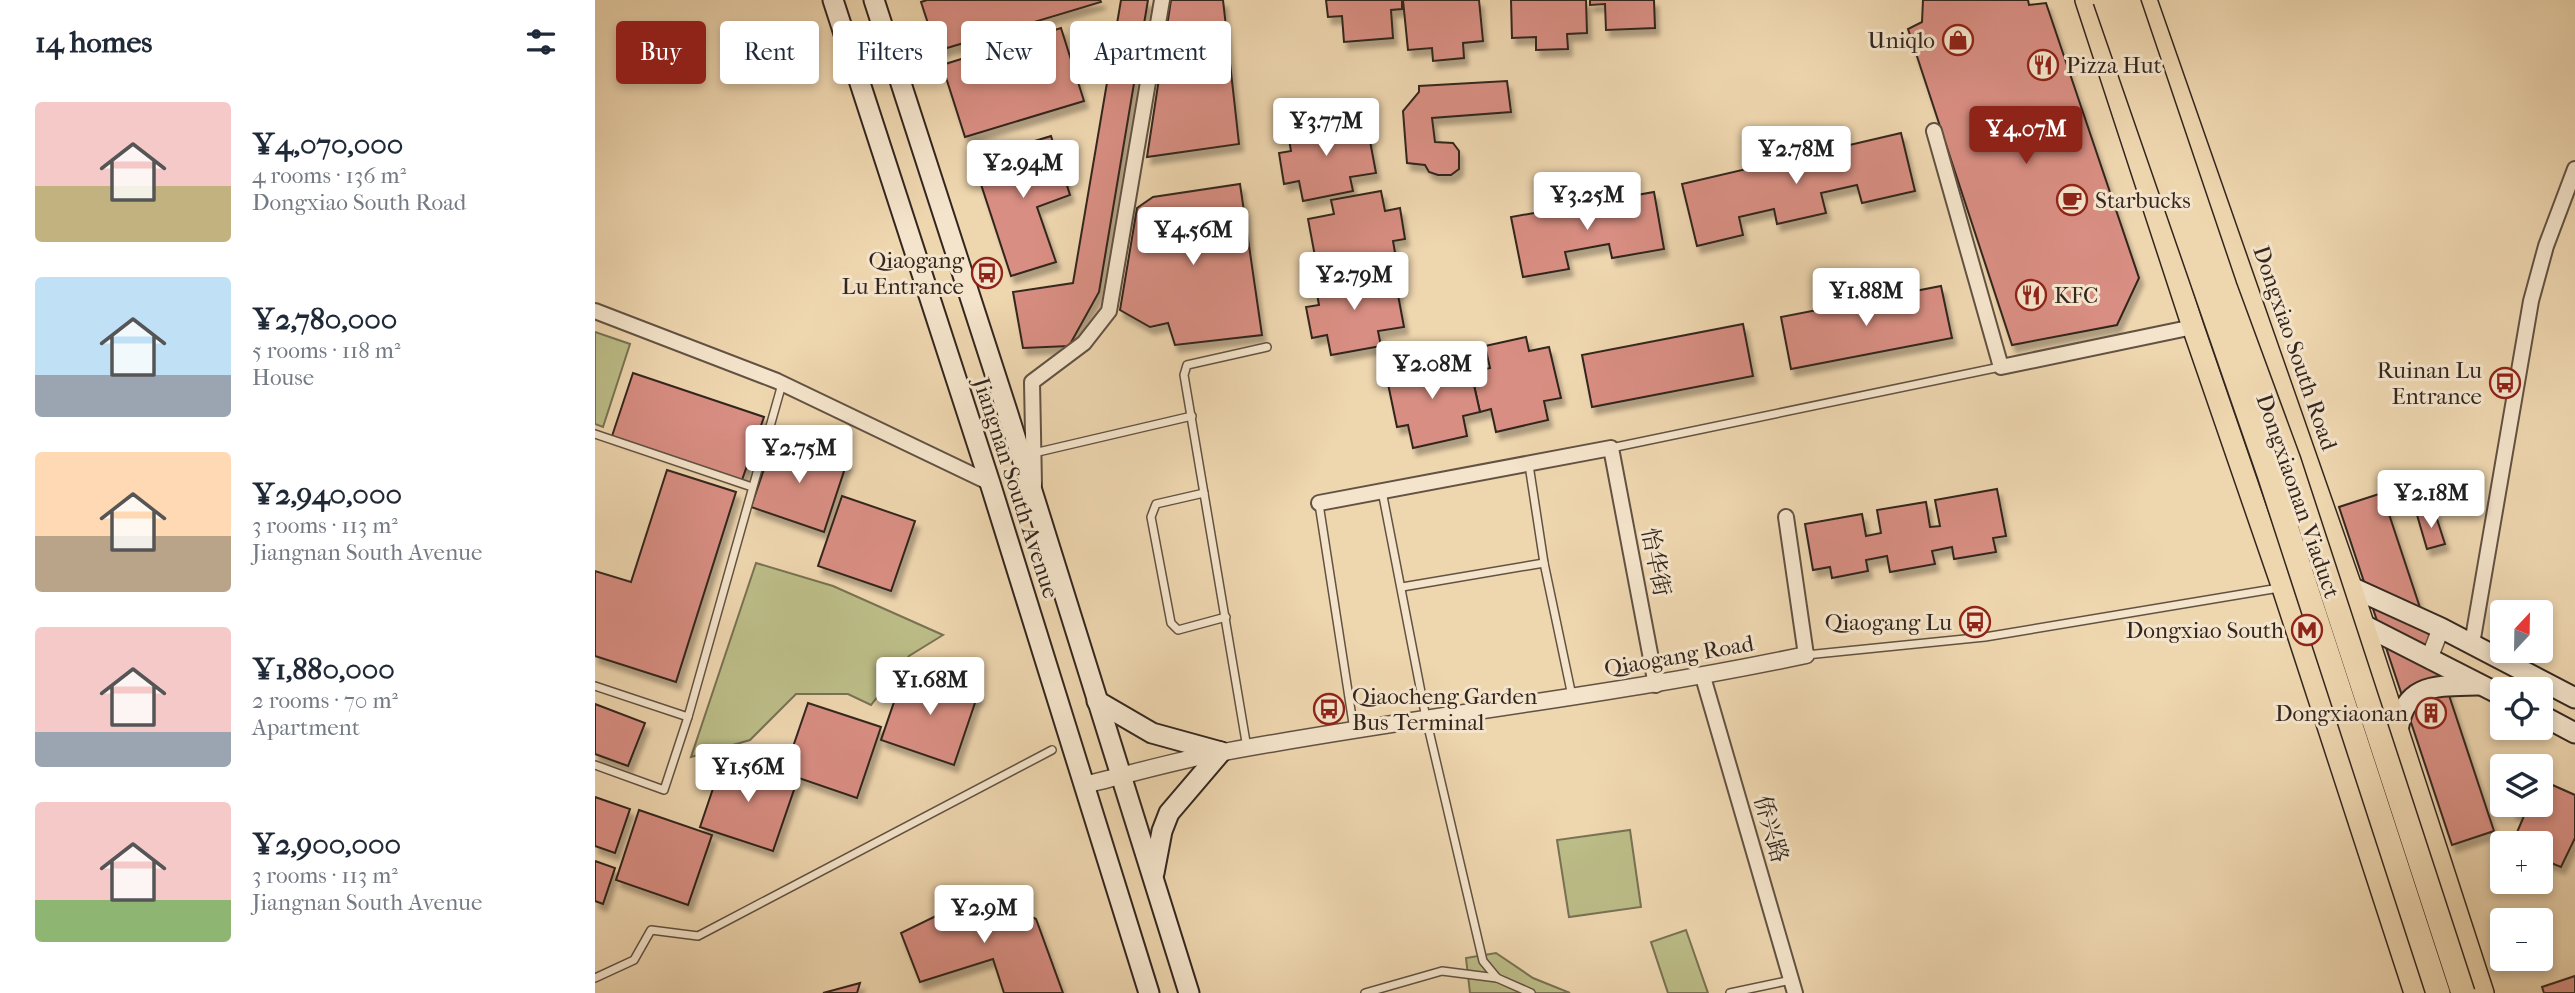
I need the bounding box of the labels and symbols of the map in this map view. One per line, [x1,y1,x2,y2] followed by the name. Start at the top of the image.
[1941,23,1975,57] shop icon: Uniqlo
[1868,27,1935,54] place label: Uniqlo
[2026,48,2060,82] restaurant icon: Pizza Hut
[2066,52,2162,79] place label: Pizza Hut
[1269,99,1383,158] pin: ¥3.77M
[1969,106,2083,166] pin: ¥4.07M
[1739,127,1853,186] pin: ¥2.78M
[966,140,1080,200] pin: ¥2.94M
[1530,173,1644,232] pin: ¥3.25M
[2055,183,2089,217] cafe icon: Starbucks
[2095,187,2191,214] place label: Starbucks
[1136,208,1250,267] pin: ¥4.56M
[2247,242,2343,454] street label: Dongxiao South Road
[842,247,965,300] place label: Qiaogang Lu Entrance
[1297,252,1411,312] pin: ¥2.79M
[970,256,1004,290] bus stop icon: Qiaogang Lu Entrance
[1809,268,1923,328] pin: ¥1.88M
[2014,278,2048,312] restaurant icon: KFC
[2054,282,2099,309] place label: KFC
[1375,342,1489,401] pin: ¥2.08M
[2377,357,2482,410] place label: Ruinan Lu Entrance
[2488,366,2522,400] bus stop icon: Ruinan Lu Entrance
[967,372,1064,602] street label: Jiangnan South Avenue
[2250,390,2346,602] street label: Dongxiaonan Viaduct
[742,426,856,485] pin: ¥2.75M
[2374,470,2488,530] pin: ¥2.18M
[1636,526,1676,598] street label: 怡华街
[2490,600,2553,663] north arrow
[1958,605,1992,639] bus stop icon: Qiaogang Lu
[1825,609,1952,636] place label: Qiaogang Lu
[2290,613,2324,647] metro station icon: Dongxiao South
[2126,617,2284,644] place label: Dongxiao South
[1602,629,1756,682] street label: Qiaogang Road
[873,658,987,717] pin: ¥1.68M
[1352,683,1538,736] place label: Qiaocheng Garden Bus Terminal
[1312,692,1346,726] bus stop icon: Qiaocheng Garden Bus Terminal
[2414,696,2448,730] building icon: Dongxiaonan
[2275,700,2409,727] place label: Dongxiaonan
[691,744,805,804] pin: ¥1.56M
[1749,792,1793,866] street label: 侨兴路
[935,886,1033,945] pin: ¥2.9M

